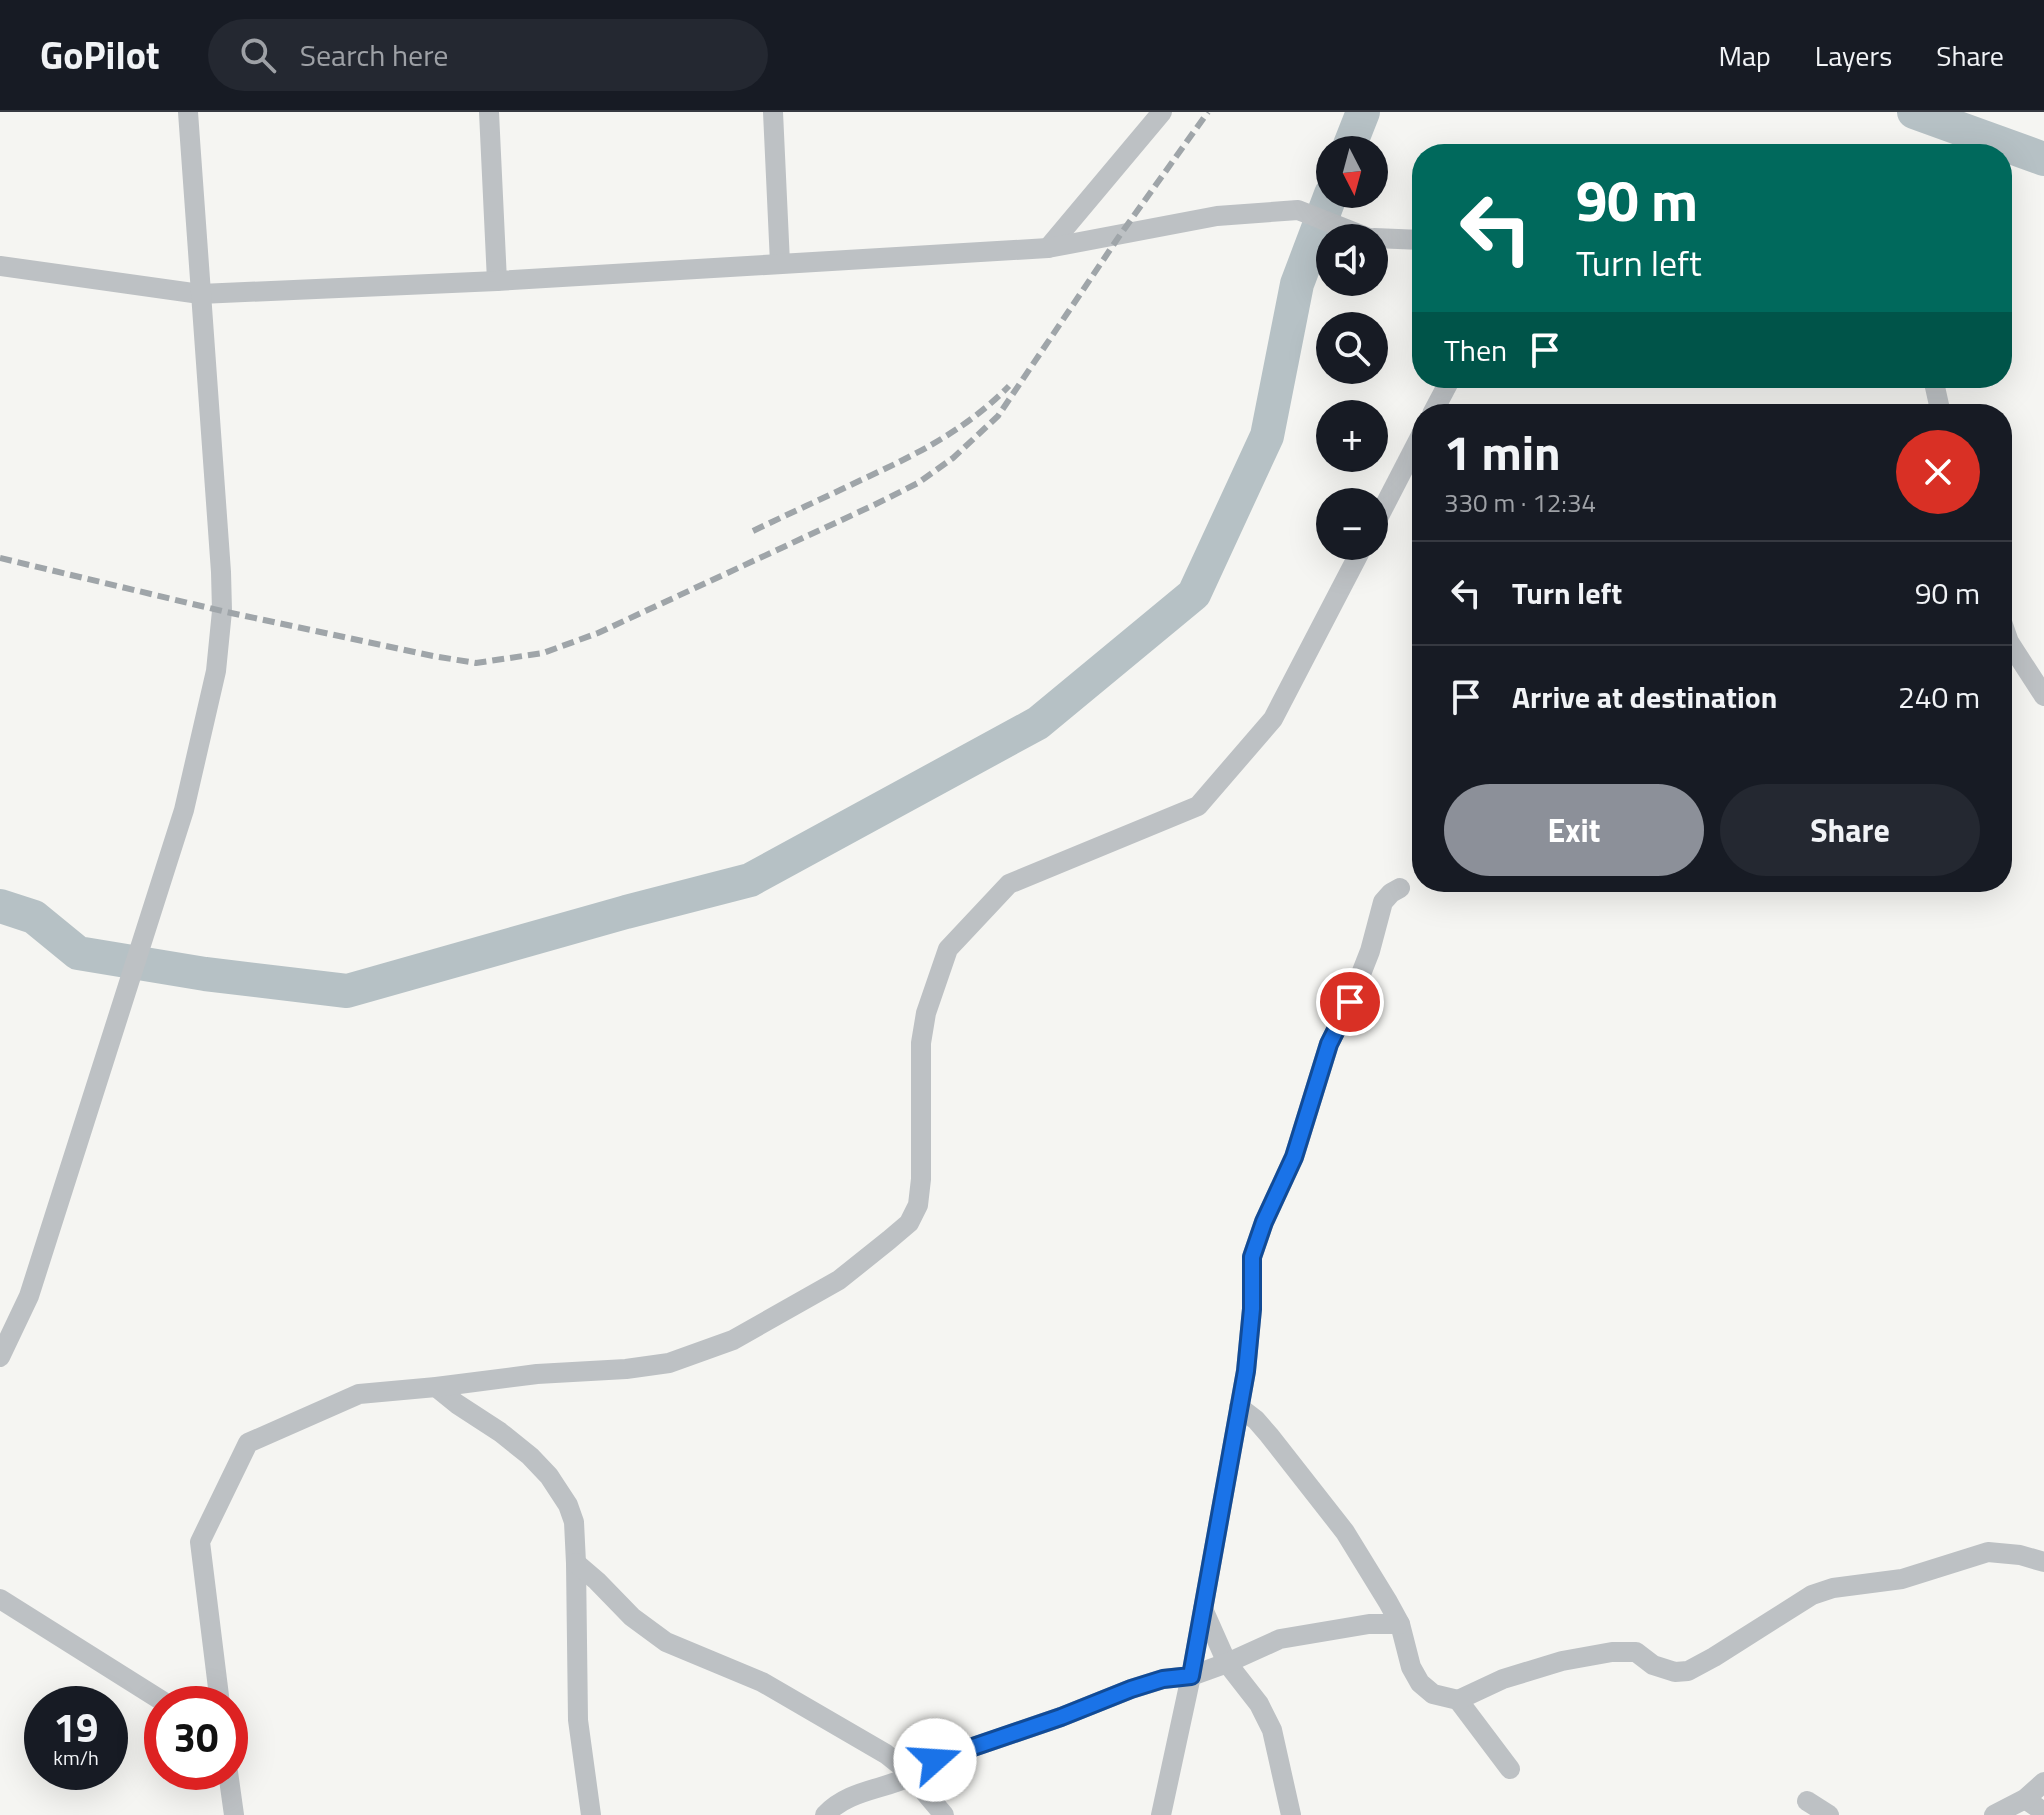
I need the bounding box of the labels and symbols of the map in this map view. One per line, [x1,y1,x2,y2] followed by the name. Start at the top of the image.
[1316,136,1388,208] north arrow
[1316,968,1384,1036] pin
[144,1686,248,1790] speed limit sign: 30
[893,1718,977,1802] position arrow

